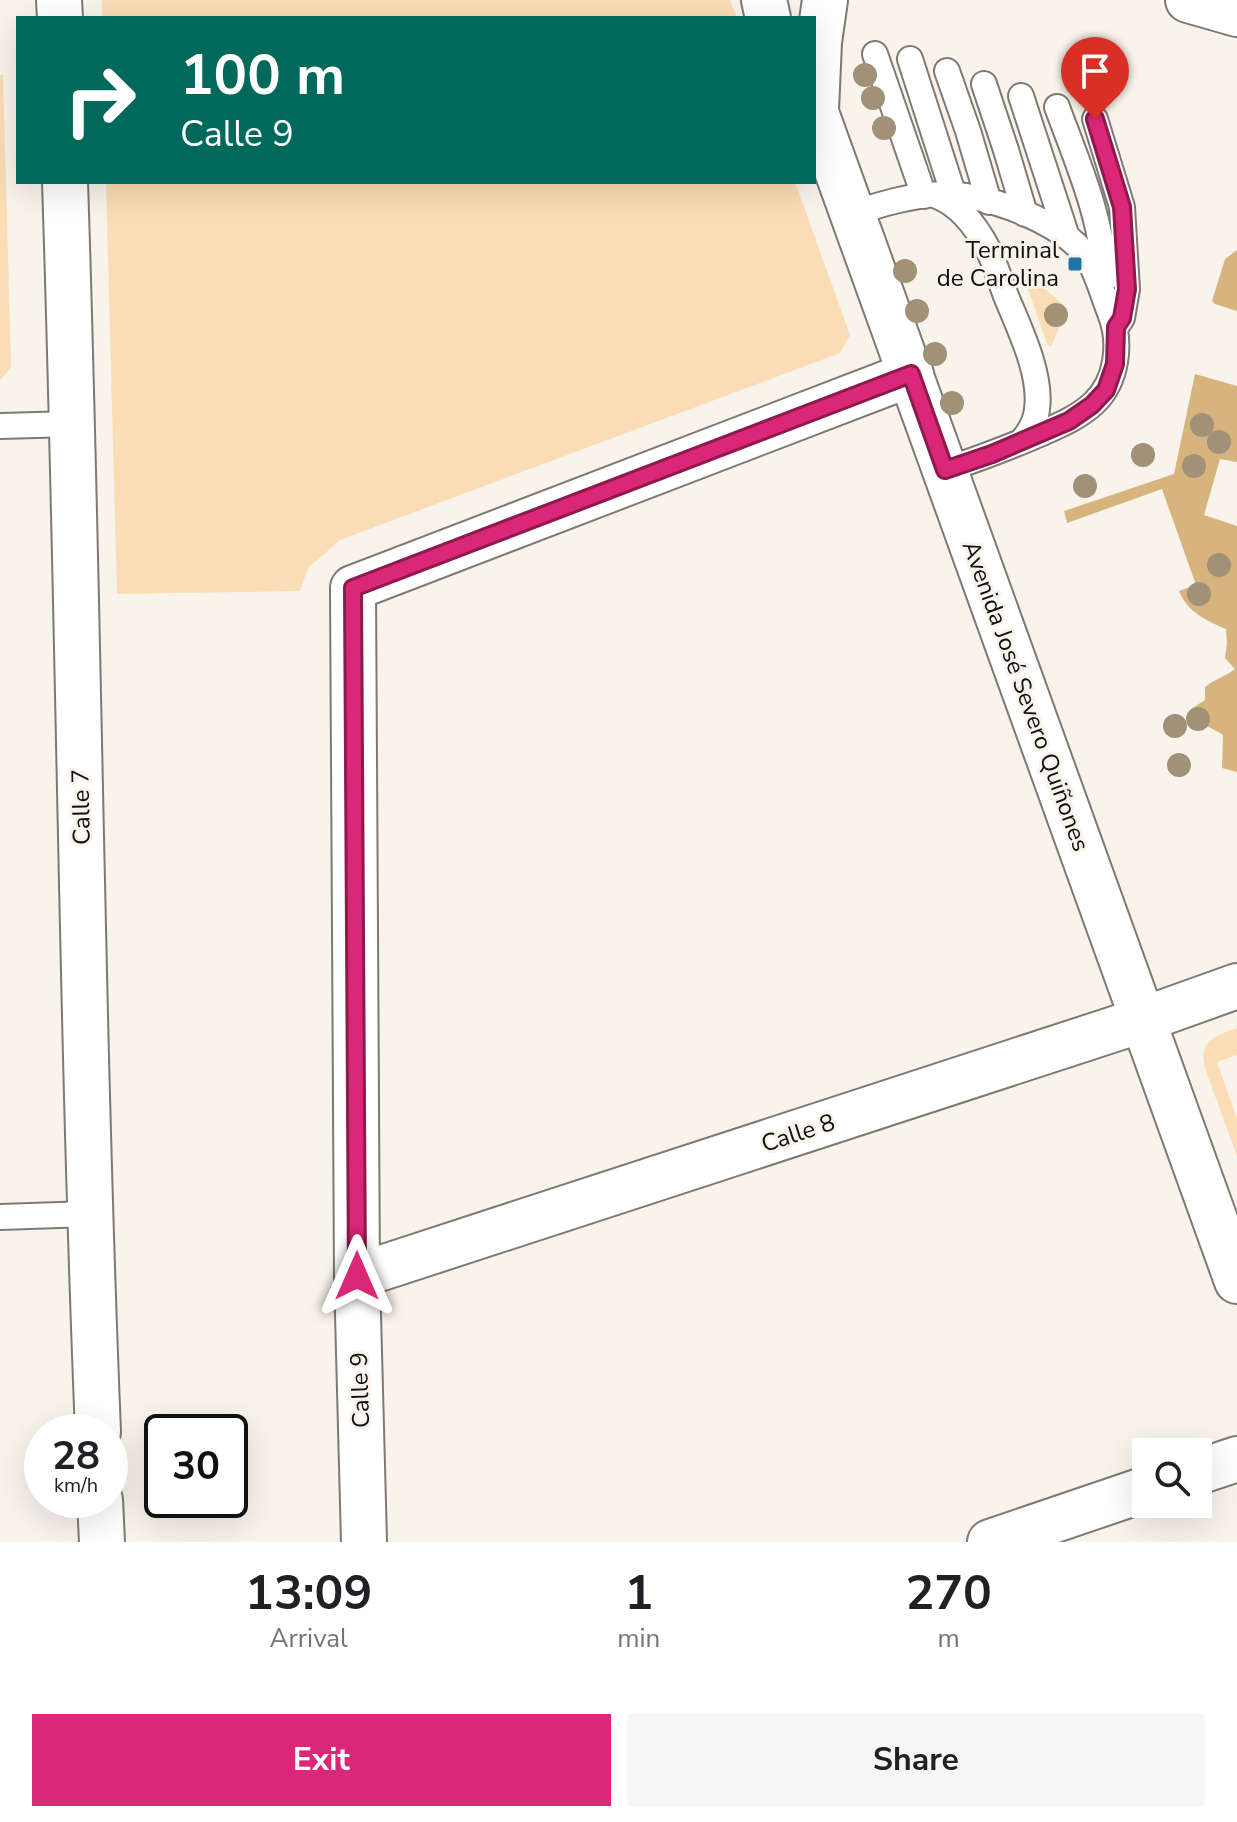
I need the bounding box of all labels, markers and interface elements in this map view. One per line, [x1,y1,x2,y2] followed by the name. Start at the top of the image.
[180,37,345,114] text: 100 m
[1061,37,1129,119] pin
[48,48,152,152] icon: right
[1073,49,1117,93] icon: arrive
[180,110,294,159] text: Calle 9
[937,234,1059,294] place label: Terminal de Carolina
[1066,255,1084,273] marker: Terminal de Carolina
[955,536,1097,856] street label: Avenida José Severo Quiñones
[64,769,98,845] street label: Calle 7
[757,1106,839,1160] street label: Calle 8
[315,1234,399,1318] position arrow
[343,1352,377,1428] street label: Calle 9
[144,1414,248,1518] speed limit sign: 30
[52,1429,100,1483] text: 28
[1132,1438,1212,1518] map controls
[1132,1438,1212,1518] button: search
[54,1472,98,1499] text: km/h
[245,1560,372,1626] text: 13:09
[624,1560,653,1626] text: 1
[905,1560,992,1626] text: 270
[270,1621,348,1656] text: Arrival
[617,1621,660,1656] text: min
[938,1621,960,1656] text: m
[32,1714,611,1806] button: Exit
[627,1714,1205,1806] button: Share

